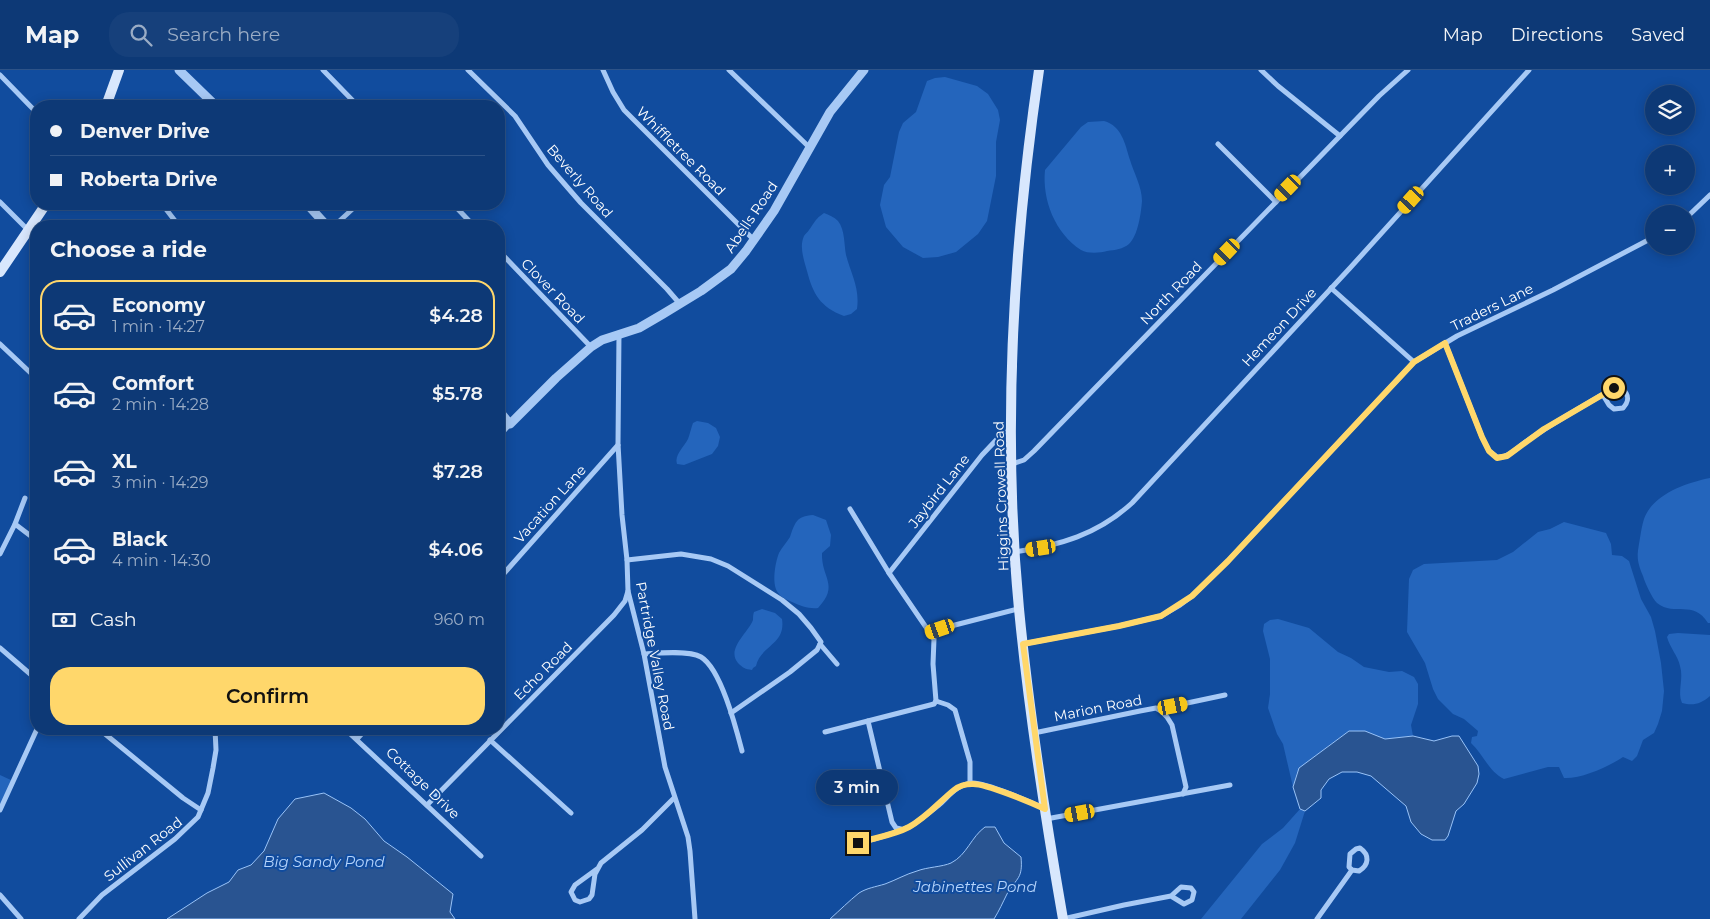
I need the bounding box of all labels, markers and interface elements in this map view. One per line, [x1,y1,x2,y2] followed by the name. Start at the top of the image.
[109,12,459,57] search box
[25,20,79,49] text: Map
[127,21,155,49] icon: search
[167,23,280,46] text: Search here
[1443,24,1483,46] text: Map
[1511,24,1603,46] text: Directions
[1631,24,1685,46] text: Saved
[1645,85,1695,255] map controls
[1645,85,1695,135] button: layers
[633,103,729,199] street label: Whiffletree Road
[80,120,210,143] text: Denver Drive
[543,140,617,222] street label: Beverly Road
[1645,145,1695,195] button: +
[80,168,218,191] text: Roberta Drive
[1272,172,1303,204] car
[720,178,782,256] street label: Abells Road
[1395,184,1426,216] car
[1645,205,1695,255] button: −
[50,236,207,263] text: Choose a ride
[1211,236,1242,268] car
[517,255,589,327] street label: Clover Road
[1136,257,1206,329] street label: North Road
[1448,279,1536,335] street label: Traders Lane
[1238,284,1320,370] street label: Hemeon Drive
[52,293,97,338] icon: car
[112,294,205,317] text: Economy
[429,304,483,327] text: $4.28
[112,317,205,336] text: 1 min · 14:27
[52,371,97,416] icon: car
[112,372,194,395] text: Comfort
[1603,377,1625,399] route start
[432,382,483,405] text: $5.78
[112,395,209,414] text: 2 min · 14:28
[989,421,1013,571] street label: Higgins Crowell Road
[52,449,97,494] icon: car
[112,450,137,473] text: XL
[904,450,973,532] street label: Jaybird Lane
[432,460,483,483] text: $7.28
[510,461,590,547] street label: Vacation Lane
[112,473,208,492] text: 3 min · 14:29
[52,527,97,572] icon: car
[112,528,168,551] text: Black
[428,538,483,561] text: $4.06
[1025,538,1056,558] car
[112,551,211,570] text: 4 min · 14:30
[632,580,678,732] street label: Partridge Valley Road
[50,606,78,634] icon: cash
[90,608,137,631] text: Cash
[434,610,485,629] text: 960 m
[923,617,956,641] car
[510,638,576,704] street label: Echo Road
[50,667,485,725] button: Confirm
[1052,691,1144,725] street label: Marion Road
[1156,696,1189,716] car
[382,743,464,823] street label: Cottage Drive
[817,770,899,806] callout: 3 min
[834,778,880,797] text: 3 min
[1063,803,1096,823] car
[100,813,186,885] street label: Sullivan Road
[847,832,869,854] route end
[263,852,386,871] water label: Big Sandy Pond
[912,877,1037,896] water label: Jabinettes Pond

